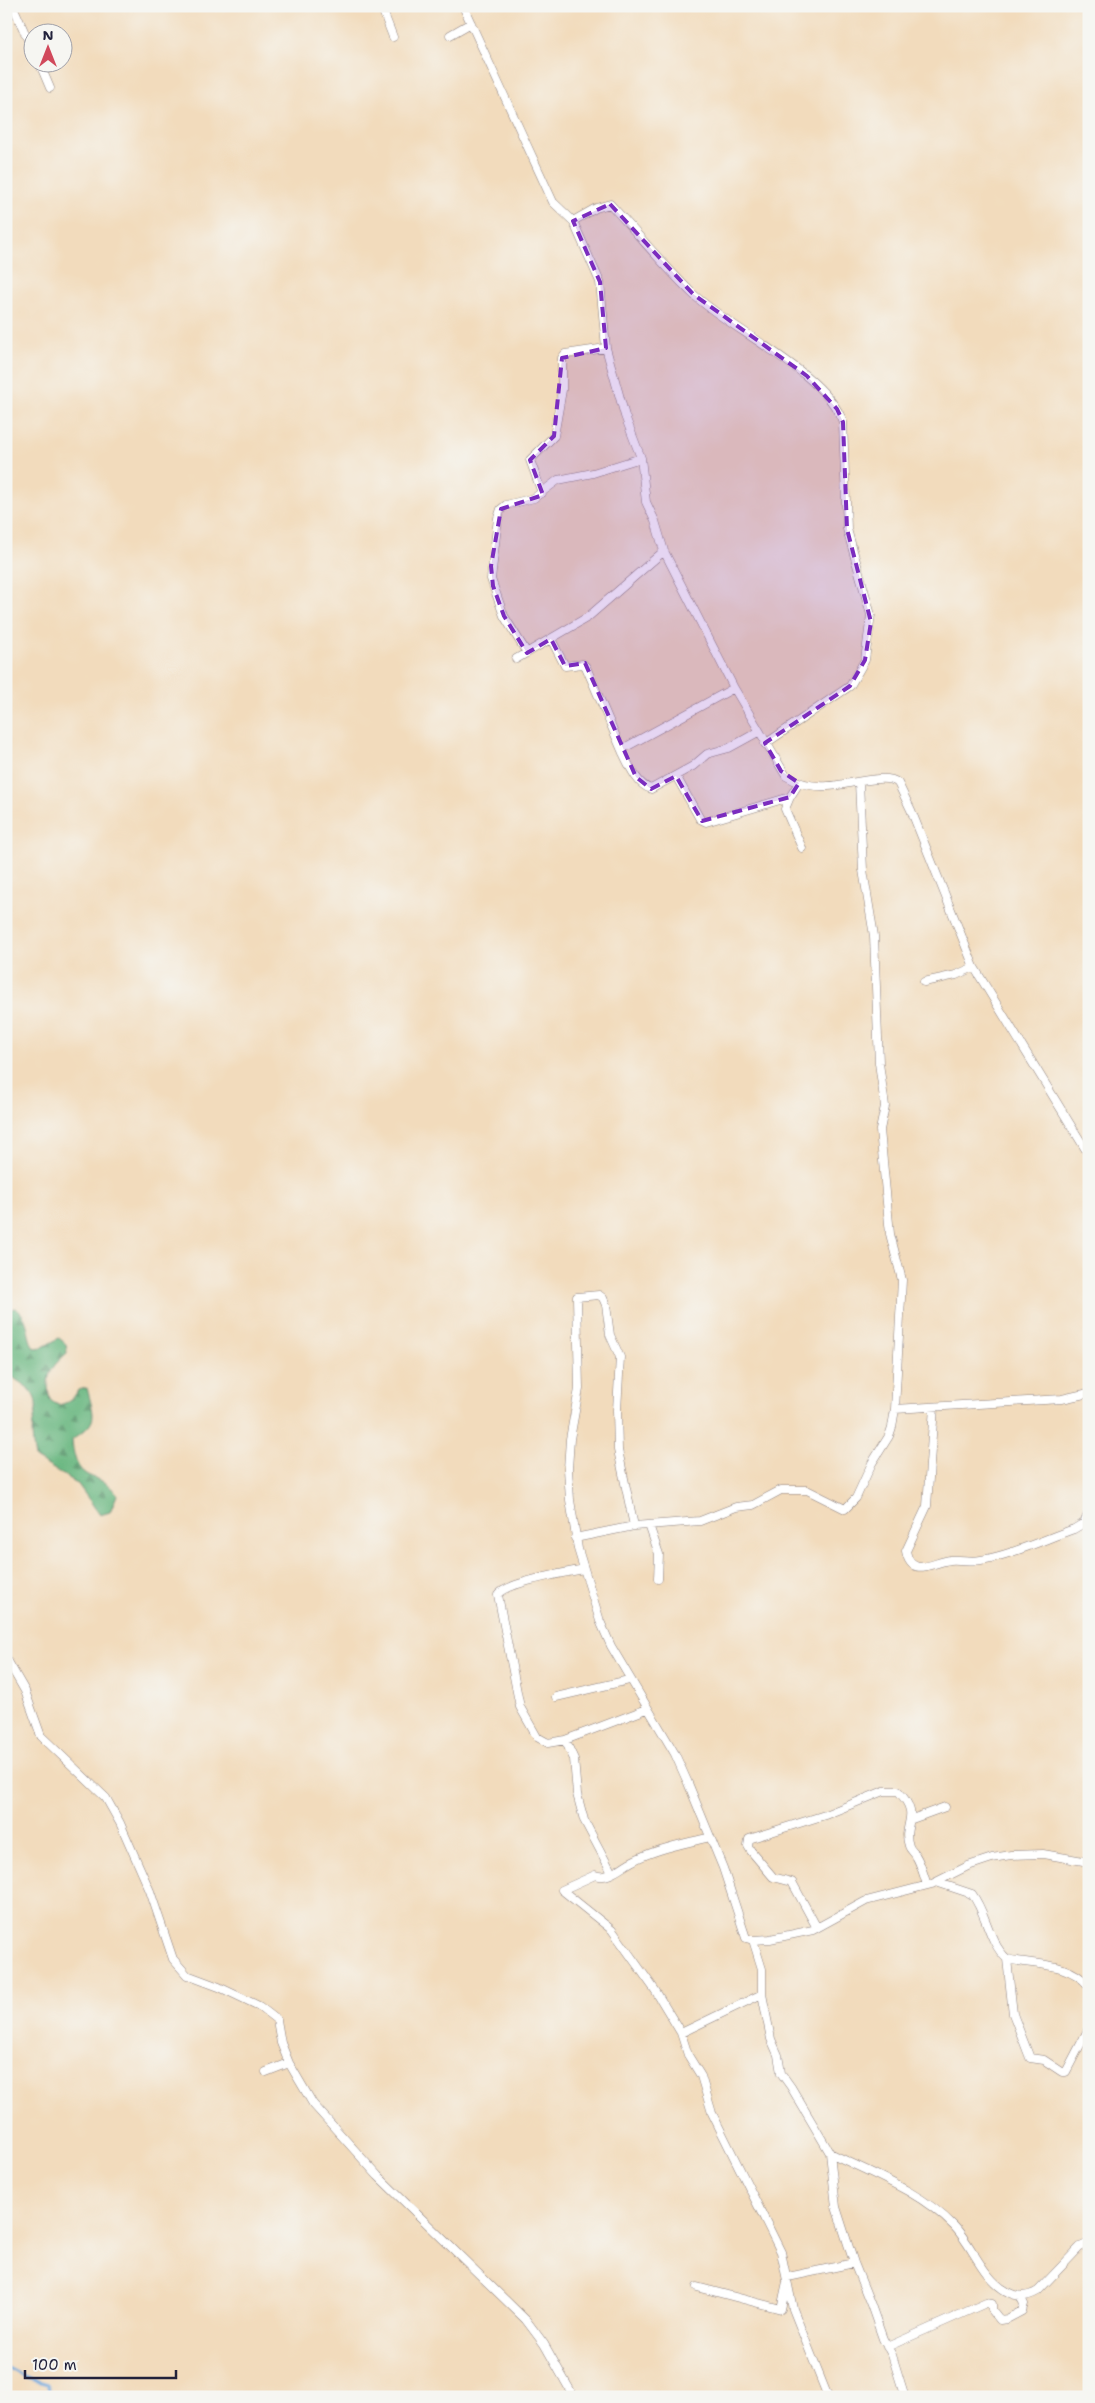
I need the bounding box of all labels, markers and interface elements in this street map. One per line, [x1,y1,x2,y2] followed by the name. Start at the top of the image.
[22,22,72,72] north arrow
[42,26,54,44] text: N
[25,2348,176,2380] scale bar
[32,2355,77,2375] text: 100 m

